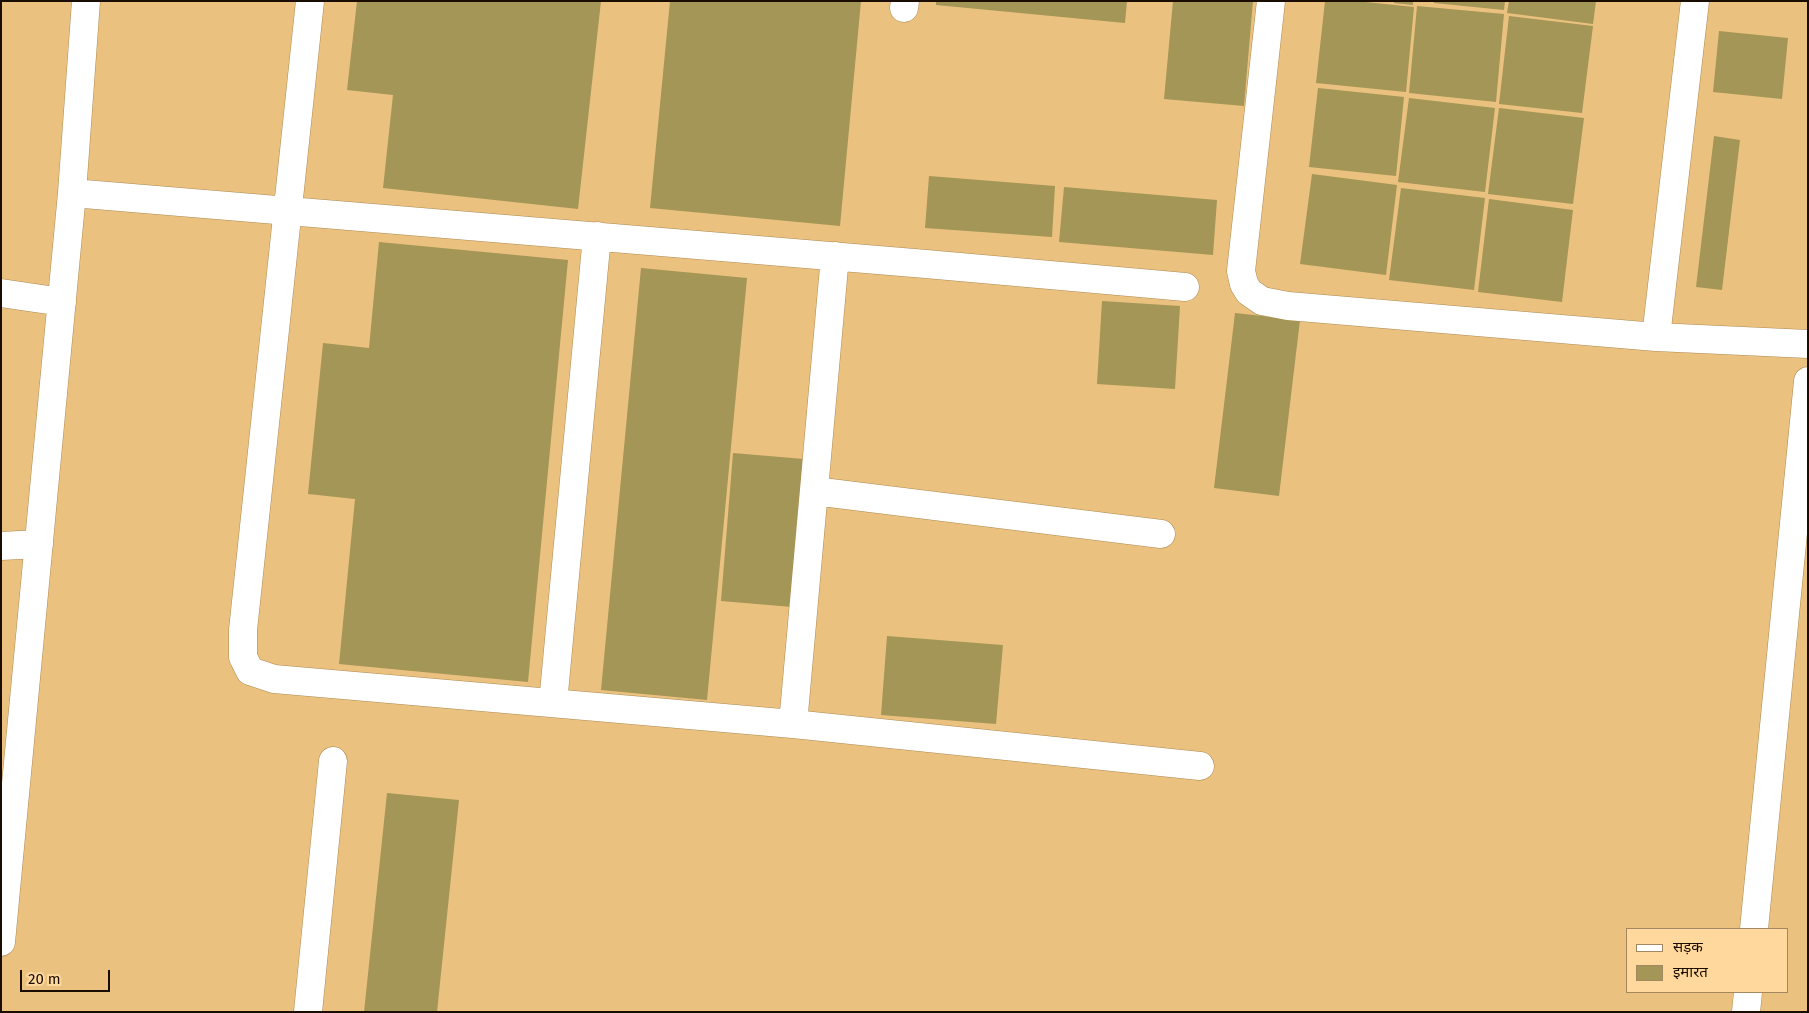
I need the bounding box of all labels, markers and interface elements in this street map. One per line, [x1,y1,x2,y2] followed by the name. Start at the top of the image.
[1626,928,1789,993] legend
[1673,938,1703,956] text: सड़क
[22,960,112,992] scale bar
[1673,963,1708,981] text: इमारत
[28,970,61,988] text: 20 m

